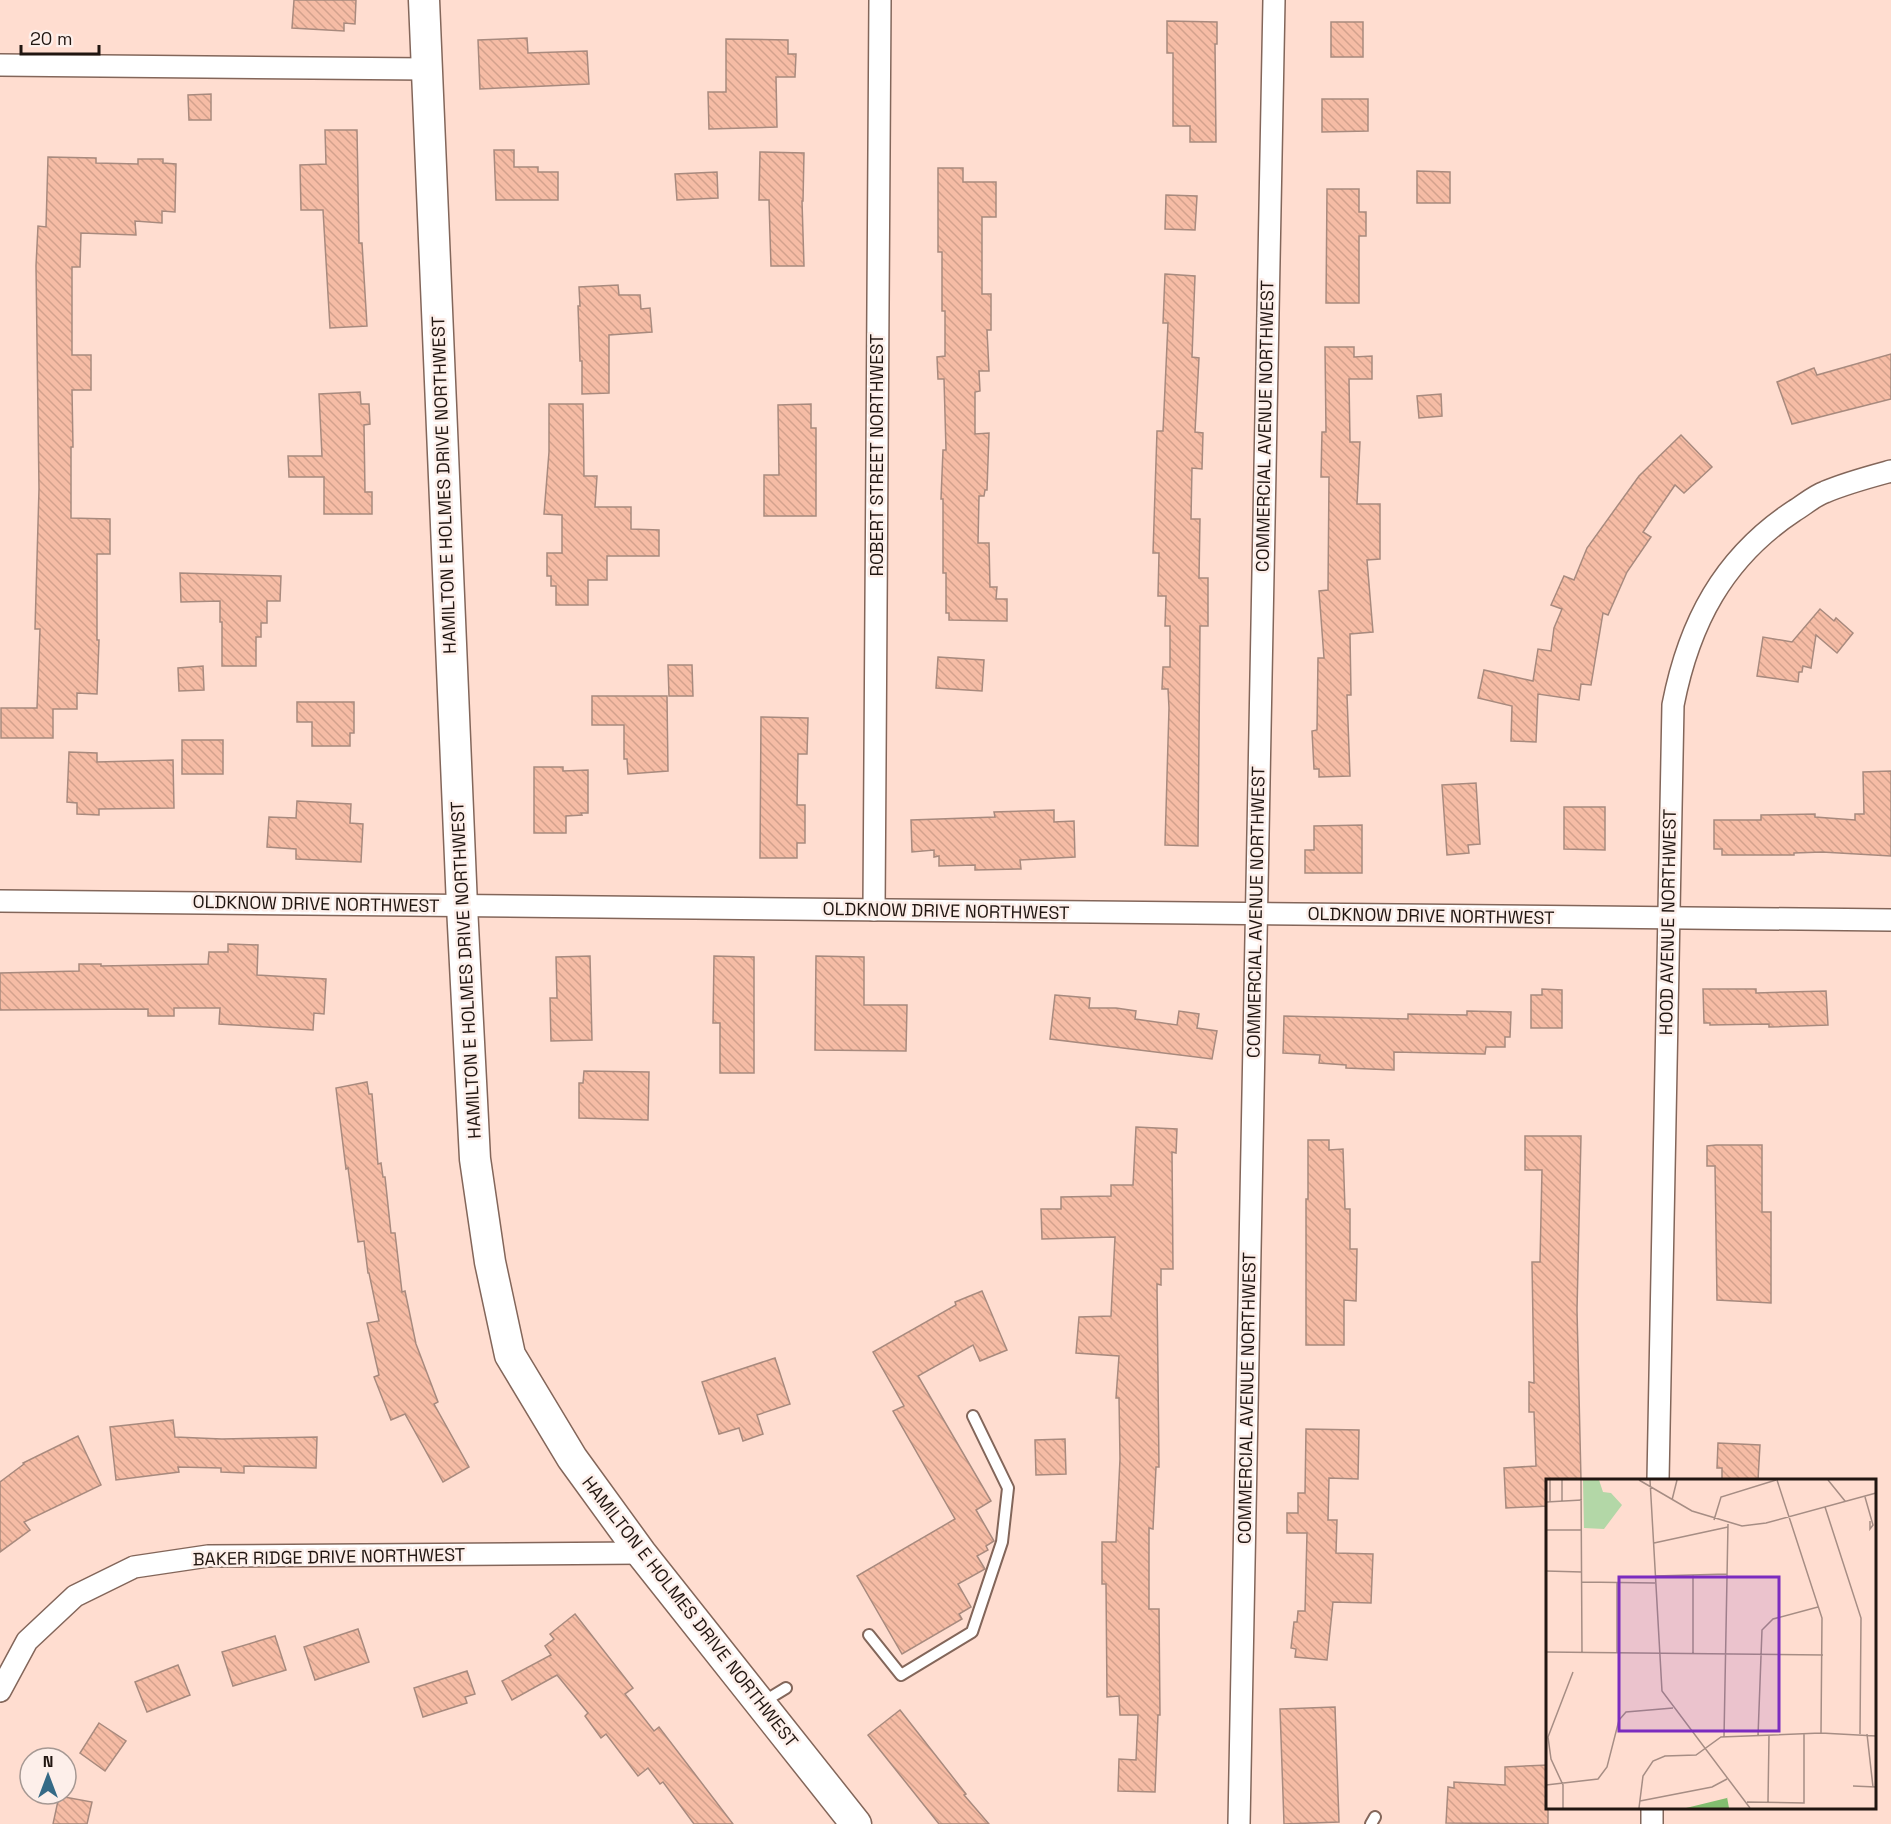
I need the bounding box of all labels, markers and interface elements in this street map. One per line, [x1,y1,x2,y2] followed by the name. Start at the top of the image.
[21,18,99,56] scale bar
[30,27,73,50] text: 20 m
[1250,279,1279,572] street label: COMMERCIAL AVENUE NORTHWEST
[426,315,461,654] street label: HAMILTON E HOLMES DRIVE NORTHWEST
[865,333,888,576] street label: ROBERT STREET NORTHWEST
[1241,765,1270,1058] street label: COMMERCIAL AVENUE NORTHWEST
[445,800,486,1139] street label: HAMILTON E HOLMES DRIVE NORTHWEST
[1654,808,1681,1036] street label: HOOD AVENUE NORTHWEST
[192,890,440,917] street label: OLDKNOW DRIVE NORTHWEST
[822,897,1070,924] street label: OLDKNOW DRIVE NORTHWEST
[1307,902,1555,929] street label: OLDKNOW DRIVE NORTHWEST
[1232,1251,1261,1544] street label: COMMERCIAL AVENUE NORTHWEST
[577,1471,804,1752] street label: HAMILTON E HOLMES DRIVE NORTHWEST
[1546,1479,1876,1809] inset map
[192,1543,466,1570] street label: BAKER RIDGE DRIVE NORTHWEST
[18,1746,78,1806] north arrow
[43,1751,53,1772] text: N

